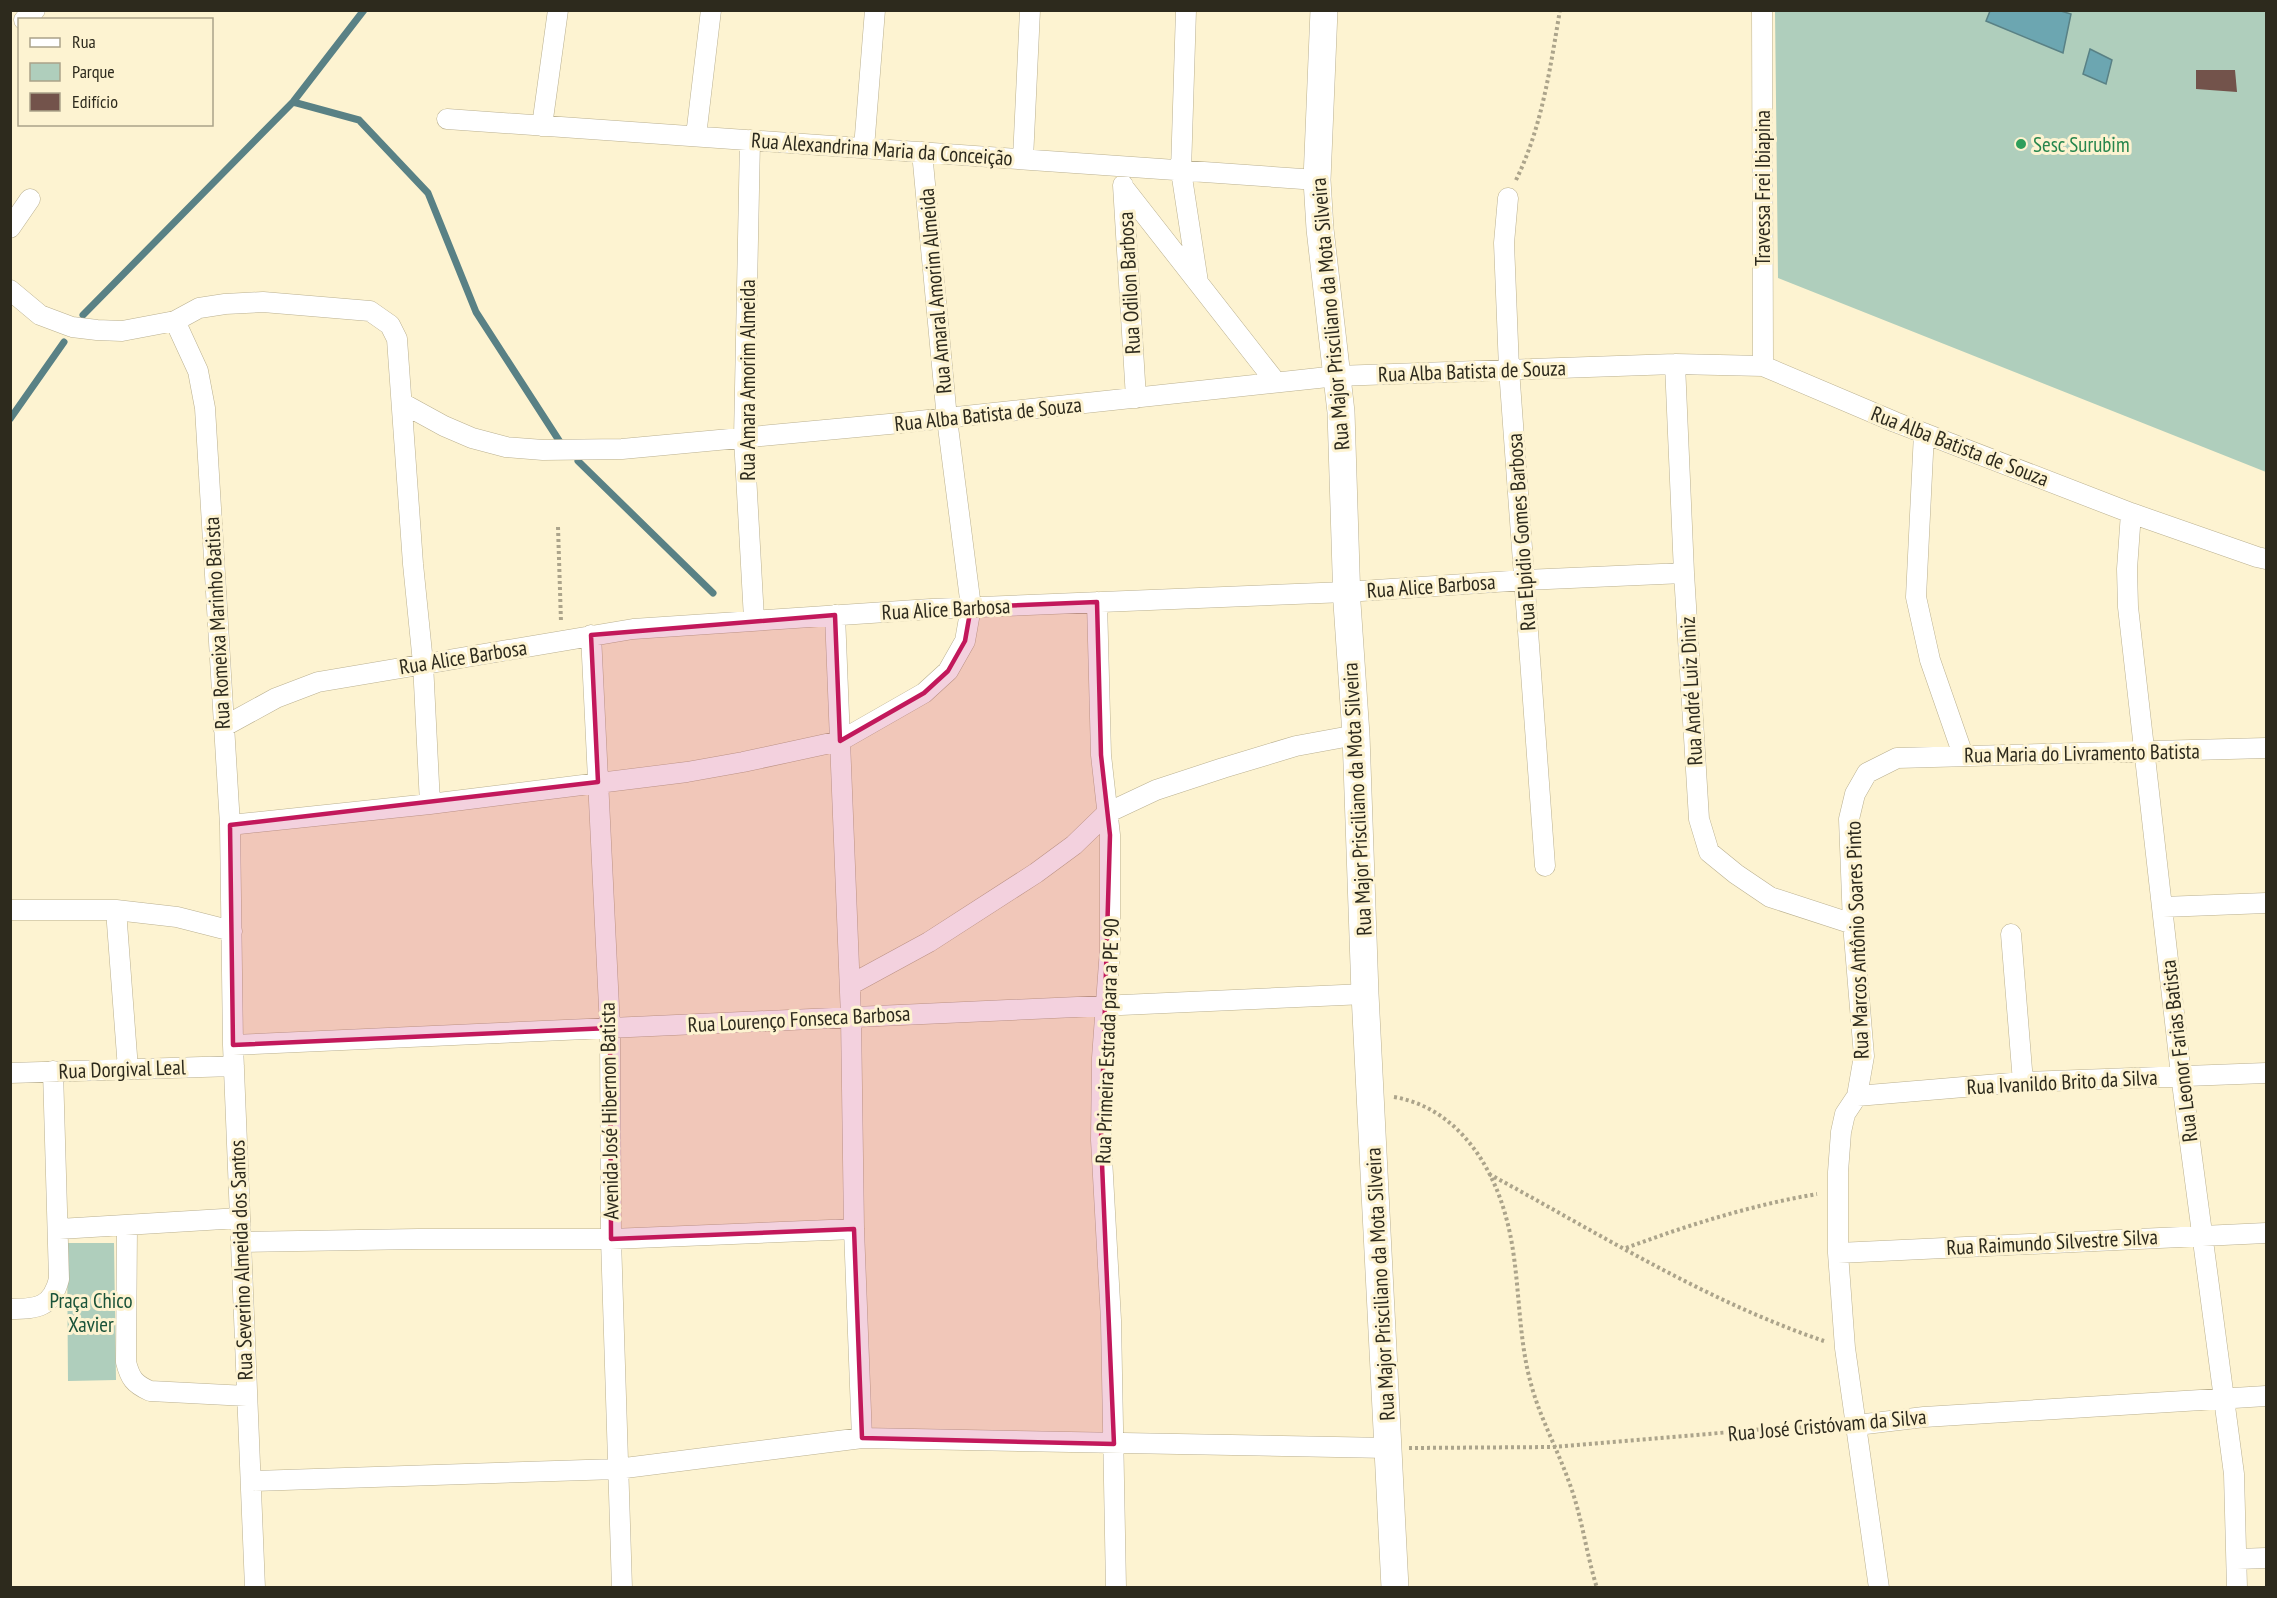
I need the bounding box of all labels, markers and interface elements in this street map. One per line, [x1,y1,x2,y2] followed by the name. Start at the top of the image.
[18,18,213,126] legend
[72,30,96,53] text: Rua
[72,60,115,83] text: Parque
[72,90,118,113] text: Edifício
[1749,110,1776,266] street label: Travessa Frei Ibiapina
[750,126,1014,172] street label: Rua Alexandrina Maria da Conceição
[2033,131,2130,158] place label: Sesc Surubim
[2014,137,2028,151] marker: Sesc Surubim
[1305,177,1355,451] street label: Rua Major Prisciliano da Mota Silveira
[913,187,957,395] street label: Rua Amaral Amorim Almeida
[1112,211,1146,355] street label: Rua Odilon Barbosa
[734,279,761,481] street label: Rua Amara Amorim Almeida
[1378,354,1566,388] street label: Rua Alba Batista de Souza
[893,391,1083,437] street label: Rua Alba Batista de Souza
[1867,400,2053,492] street label: Rua Alba Batista de Souza
[1501,432,1541,632] street label: Rua Elpidio Gomes Barbosa
[198,516,236,730] street label: Rua Romeixa Marinho Batista
[1366,568,1496,604] street label: Rua Alice Barbosa
[881,592,1011,626] street label: Rua Alice Barbosa
[1674,616,1708,766] street label: Rua André Luiz Diniz
[397,634,529,680] street label: Rua Alice Barbosa
[1336,662,1378,936] street label: Rua Major Prisciliano da Mota Silveira
[1964,737,2200,769] street label: Rua Maria do Livramento Batista
[1839,820,1875,1060] street label: Rua Marcos Antônio Soares Pinto
[1089,918,1125,1164] street label: Rua Primeira Estrada para a PE 90
[2154,958,2204,1144] street label: Rua Leonor Farias Batista
[687,1000,911,1038] street label: Rua Lourenço Fonseca Barbosa
[594,1002,624,1220] street label: Avenida José Hibernon Batista
[58,1053,186,1085] street label: Rua Dorgival Leal
[1966,1064,2158,1100] street label: Rua Ivanildo Brito da Silva
[223,1139,259,1381] street label: Rua Severino Almeida dos Santos
[1359,1147,1401,1421] street label: Rua Major Prisciliano da Mota Silveira
[1946,1223,2158,1261] street label: Rua Raimundo Silvestre Silva
[50,1287,133,1338] park label: Praça Chico Xavier
[1727,1403,1927,1447] street label: Rua José Cristóvam da Silva

